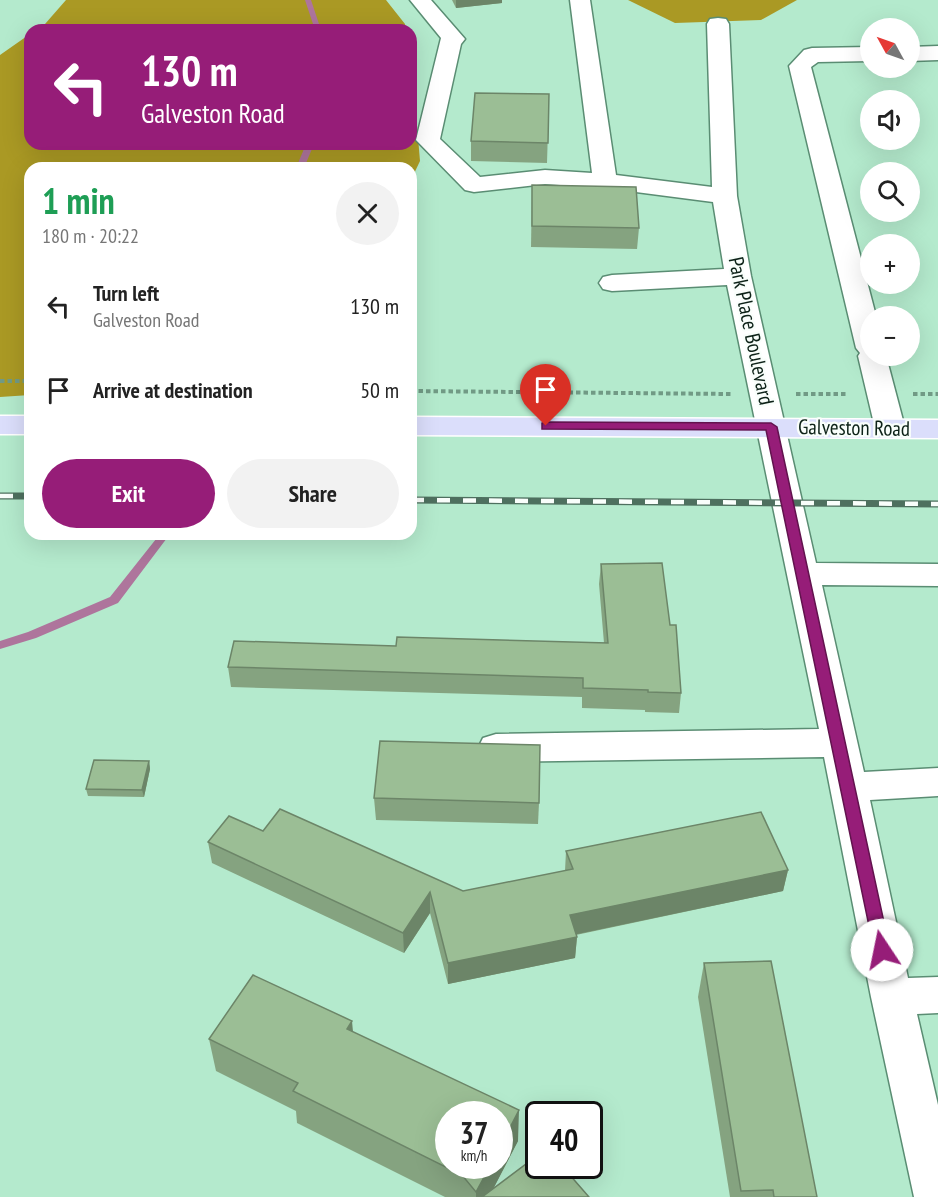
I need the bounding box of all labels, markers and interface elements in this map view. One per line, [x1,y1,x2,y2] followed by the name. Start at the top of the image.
[860,18,920,78] north arrow
[860,18,920,366] map controls
[141,43,238,98] text: 130 m
[42,48,120,126] icon: left
[860,90,920,150] button: sound
[141,96,285,130] text: Galveston Road
[860,162,920,222] button: search
[42,177,115,224] text: 1 min
[336,182,399,245] button: close
[42,223,139,249] text: 180 m · 20:22
[860,234,920,294] button: +
[723,254,780,407] street label: Park Place Boulevard
[93,279,159,307] text: Turn left
[42,290,75,323] icon: left
[350,292,399,320] text: 130 m
[860,306,920,366] button: −
[93,307,199,333] text: Galveston Road
[520,364,571,426] pin
[529,373,562,406] icon: arrive
[42,374,75,407] icon: arrive
[93,376,253,404] text: Arrive at destination
[360,376,399,404] text: 50 m
[798,413,910,442] street label: Galveston Road
[42,459,215,528] button: Exit
[227,459,399,528] button: Share
[850,918,914,982] position arrow
[525,1101,603,1179] speed limit sign: 40
[460,1113,488,1152] text: 37
[461,1146,487,1165] text: km/h

